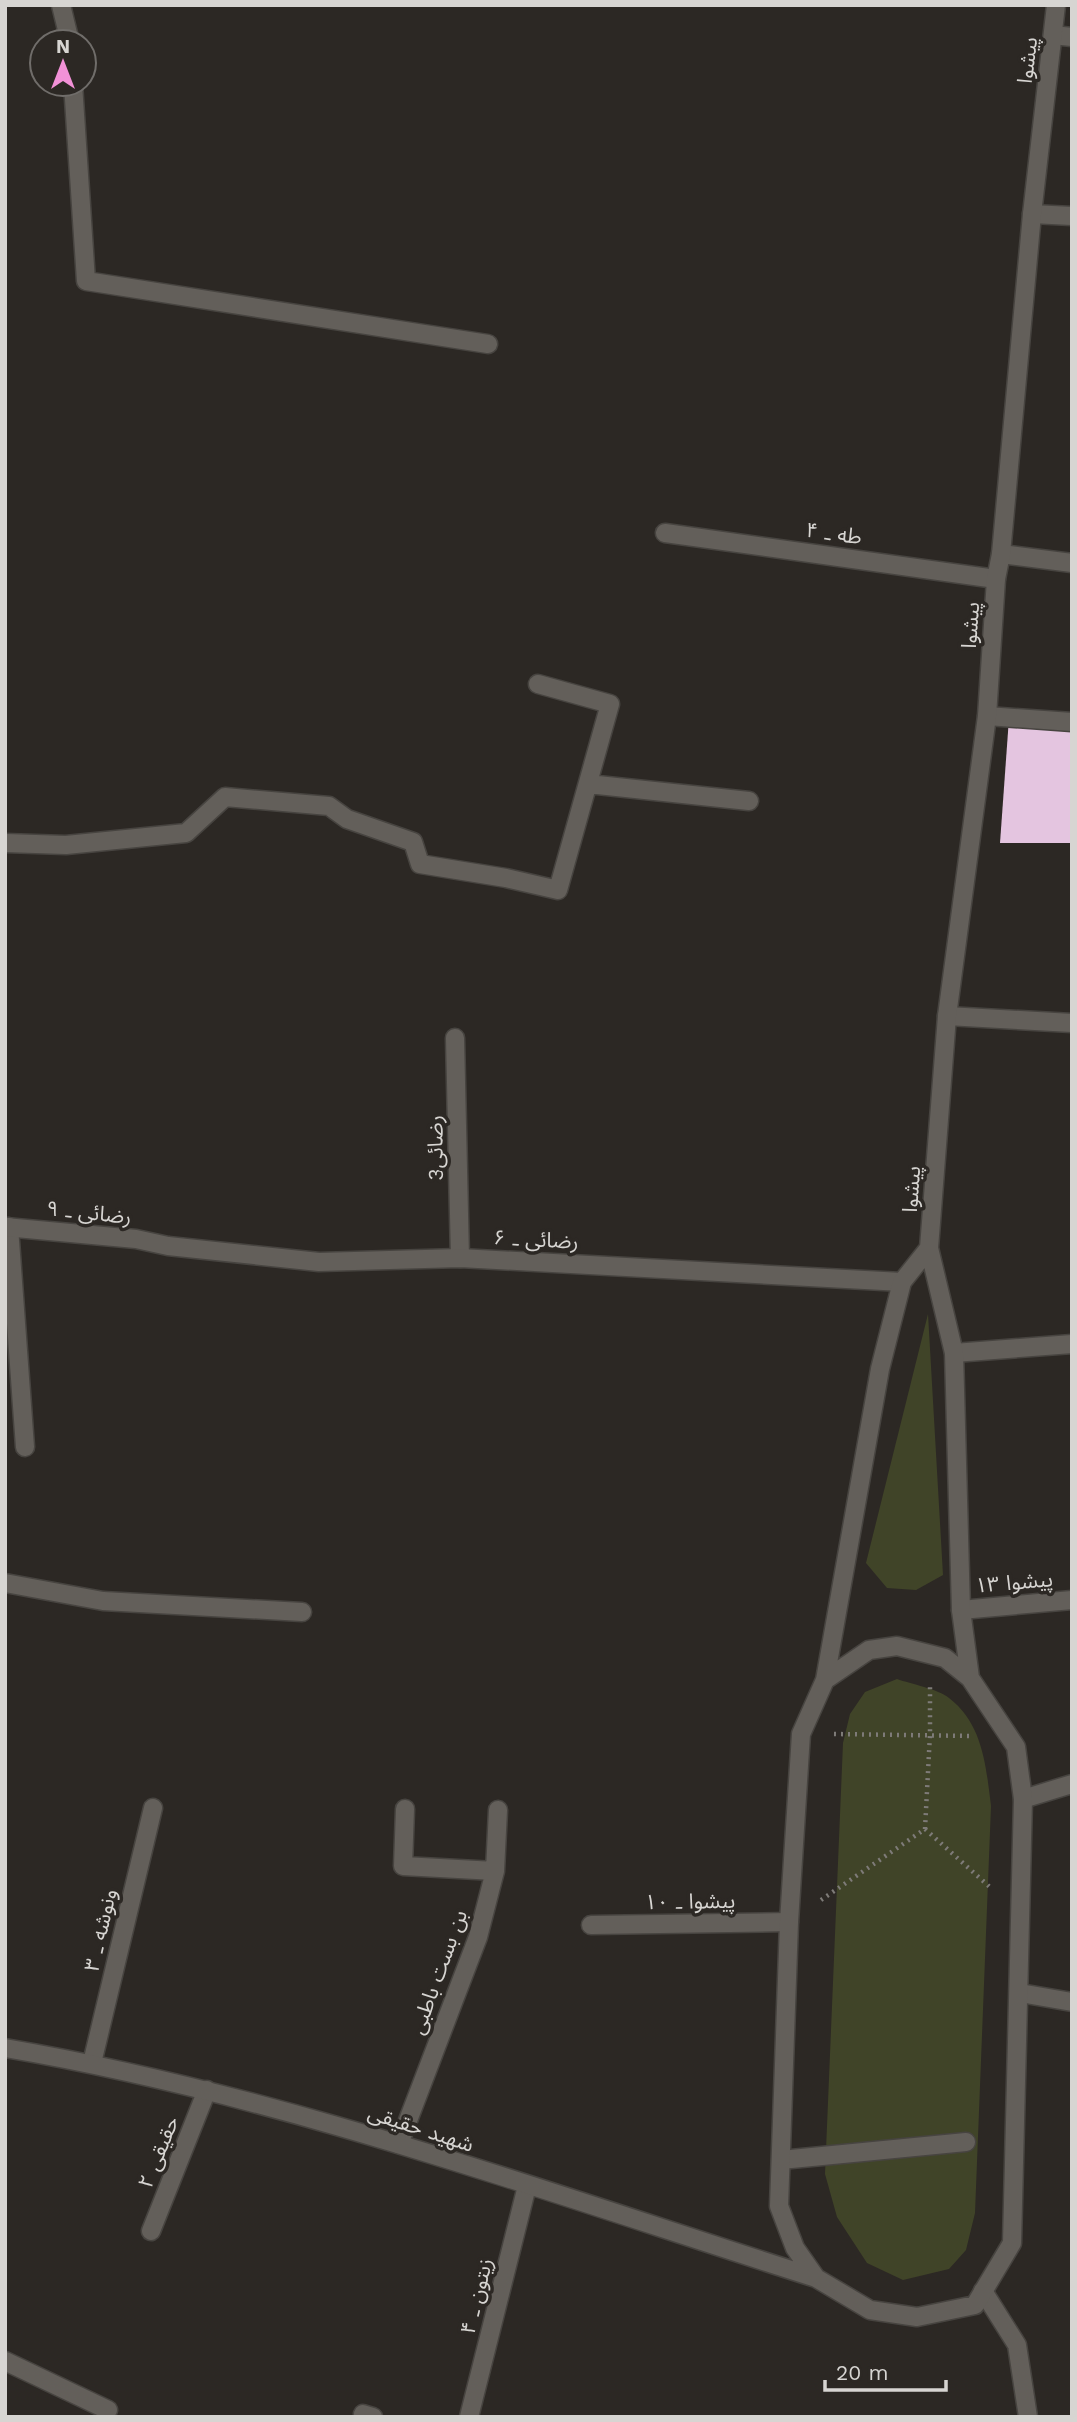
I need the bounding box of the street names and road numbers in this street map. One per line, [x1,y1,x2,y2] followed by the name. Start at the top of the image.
[1012,35,1043,85] street label: پیشوا
[804,517,864,549] street label: طه ـ ۴
[956,601,985,649] street label: پیشوا
[422,1115,448,1181] street label: رضائی3
[897,1165,926,1213] street label: پیشوا
[45,1195,133,1229] street label: رضائی ـ ۹
[493,1224,579,1254] street label: رضائی ـ ۶
[974,1566,1054,1599] street label: پیشوا ۱۳
[78,1886,122,1974] street label: ونوشه ـ ۳
[644,1888,736,1915] street label: پیشوا ـ ۱۰
[404,1906,472,2038] street label: بن بست باطبی
[365,2099,477,2157] street label: شهید حقیقی
[132,2112,184,2192] street label: حقیقی ۲
[454,2255,498,2337] street label: زیتون ـ ۴

